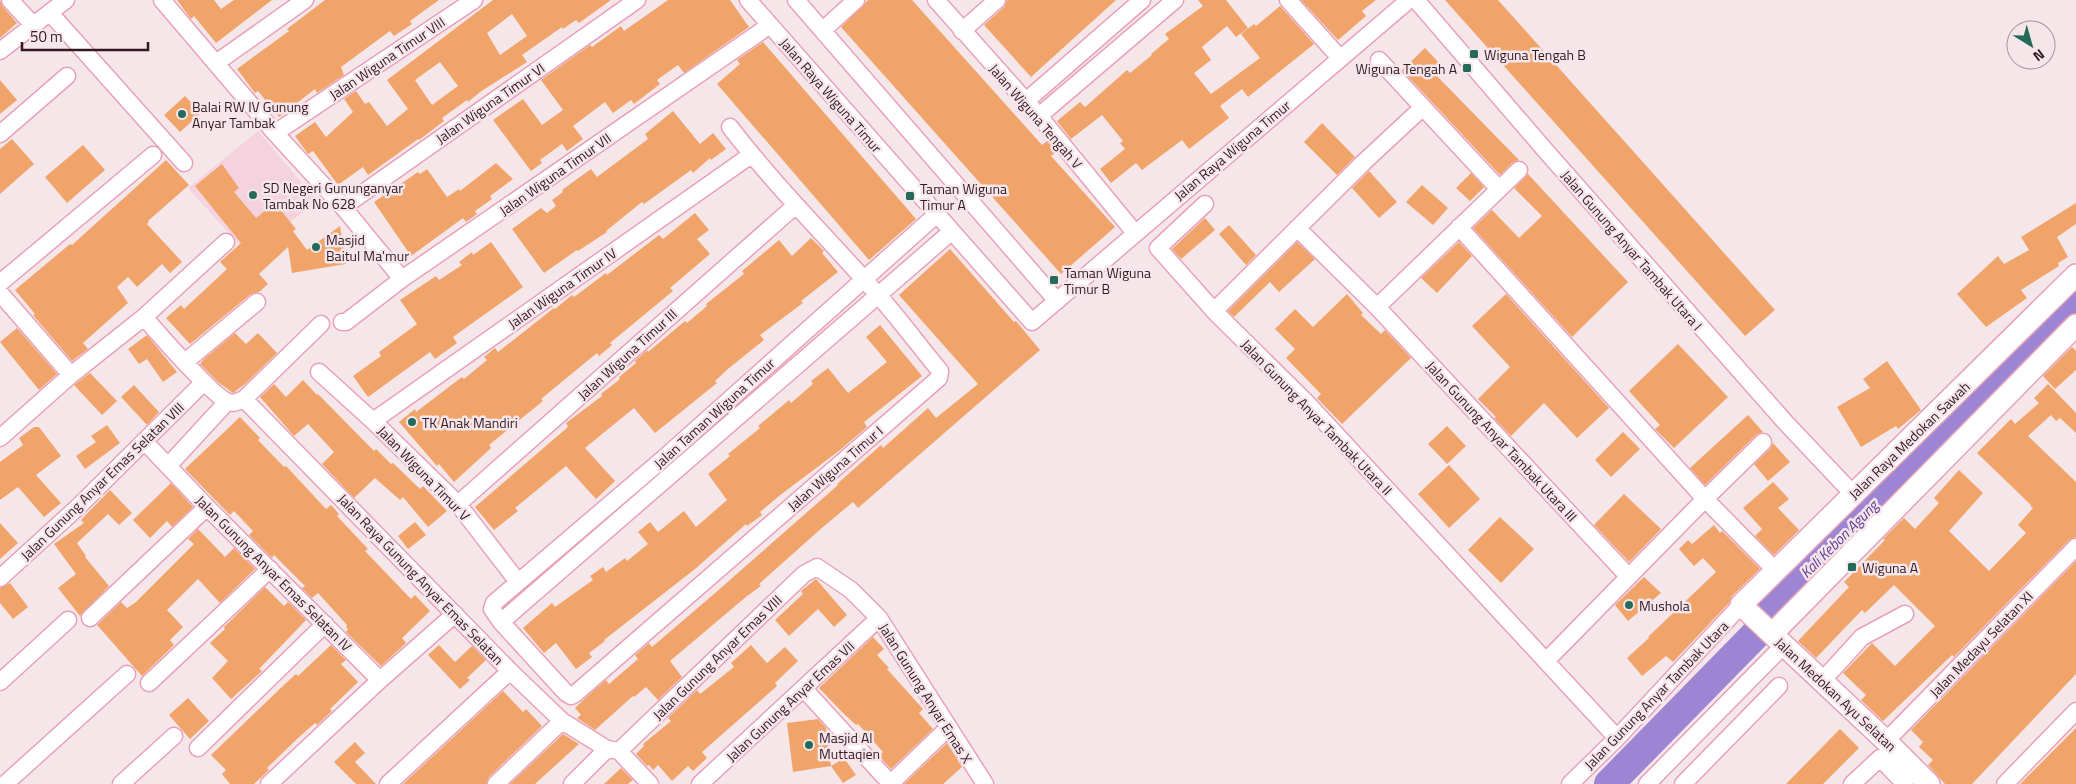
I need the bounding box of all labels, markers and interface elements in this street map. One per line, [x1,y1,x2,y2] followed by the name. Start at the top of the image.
[325,11,449,105] street label: Jalan Wiguna Timur VIII
[22,20,149,52] scale bar
[2006,20,2056,70] north arrow
[30,25,63,48] text: 50 m
[775,33,887,157] street label: Jalan Raya Wiguna Timur
[1484,44,1586,65] place label: Wiguna Tengah B
[2029,44,2049,67] text: N
[1468,48,1480,60] marker: Wiguna Tengah B
[431,57,549,149] street label: Jalan Wiguna Timur VI
[1355,58,1458,79] place label: Wiguna Tengah A
[984,59,1088,173] street label: Jalan Wiguna Tengah V
[1461,62,1473,74] marker: Wiguna Tengah A
[1169,95,1295,205] street label: Jalan Raya Wiguna Timur
[192,96,309,133] place label: Balai RW IV Gunung Anyar Tambak
[176,108,188,120] marker: Balai RW IV Gunung Anyar Tambak
[495,127,615,221] street label: Jalan Wiguna Timur VII
[1556,165,1708,335] street label: Jalan Gunung Anyar Tambak Utara I
[263,177,403,214] place label: SD Negeri Gununganyar Tambak No 628
[920,178,1007,215] place label: Taman Wiguna Timur A
[247,189,259,201] marker: SD Negeri Gununganyar Tambak No 628
[904,190,916,202] marker: Taman Wiguna Timur A
[326,229,409,266] place label: Masjid Baitul Ma'mur
[310,241,322,253] marker: Masjid Baitul Ma'mur
[503,242,621,334] street label: Jalan Wiguna Timur IV
[1064,262,1151,299] place label: Taman Wiguna Timur B
[1048,274,1060,286] marker: Taman Wiguna Timur B
[573,304,681,404] street label: Jalan Wiguna Timur III
[1237,334,1397,500] street label: Jalan Gunung Anyar Tambak Utara II
[649,353,779,473] street label: Jalan Taman Wiguna Timur
[1422,356,1582,526] street label: Jalan Gunung Anyar Tambak Utara III
[1844,376,1974,504] street label: Jalan Raya Medokan Sawah
[16,397,188,565] street label: Jalan Gunung Anyar Emas Selatan VIII
[422,412,518,433] place label: TK Anak Mandiri
[406,416,418,428] marker: TK Anak Mandiri
[373,421,475,525] street label: Jalan Wiguna Timur V
[783,421,887,515] street label: Jalan Wiguna Timur I
[333,489,509,669] street label: Jalan Raya Gunung Anyar Emas Selatan
[191,490,357,656] street label: Jalan Gunung Anyar Emas Selatan IV
[1795,493,1885,583] water label: Kali Kebon Agung
[1862,557,1919,578] place label: Wiguna A
[1846,561,1858,573] marker: Wiguna A
[1924,586,2038,702] street label: Jalan Medayu Selatan XI
[648,590,786,724] street label: Jalan Gunung Anyar Emas VIII
[1639,595,1690,616] place label: Mushola
[1623,599,1635,611] marker: Mushola
[1579,616,1733,774] street label: Jalan Gunung Anyar Tambak Utara
[874,619,978,767] street label: Jalan Gunung Anyar Emas X
[1771,632,1901,756] street label: Jalan Medokan Ayu Selatan
[721,636,859,766] street label: Jalan Gunung Anyar Emas VII
[819,727,880,764] place label: Masjid Al Muttaqien
[803,739,815,751] marker: Masjid Al Muttaqien

